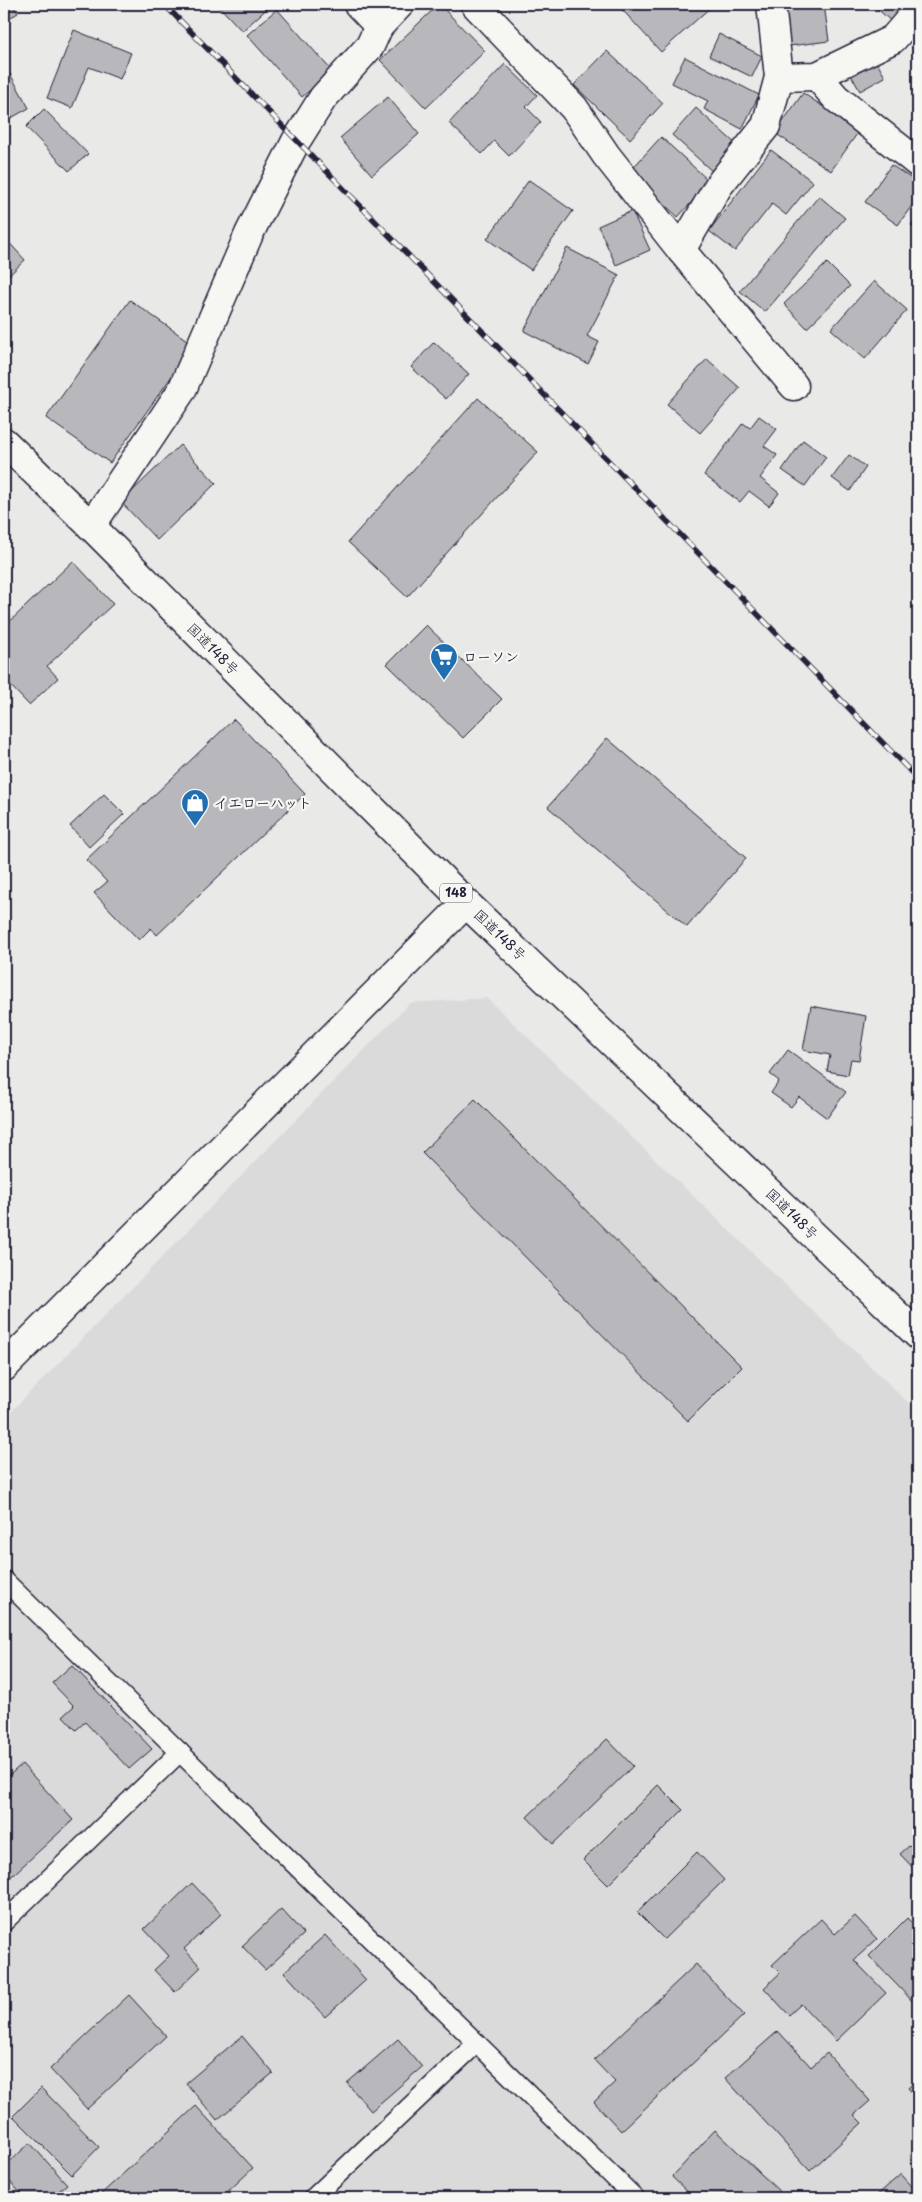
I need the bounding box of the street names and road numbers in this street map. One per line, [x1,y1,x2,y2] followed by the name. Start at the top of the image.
[183,618,244,679] street label: 国道148号
[440,884,472,902] road number: 148
[469,904,531,965] street label: 国道148号
[761,1183,823,1244] street label: 国道148号

